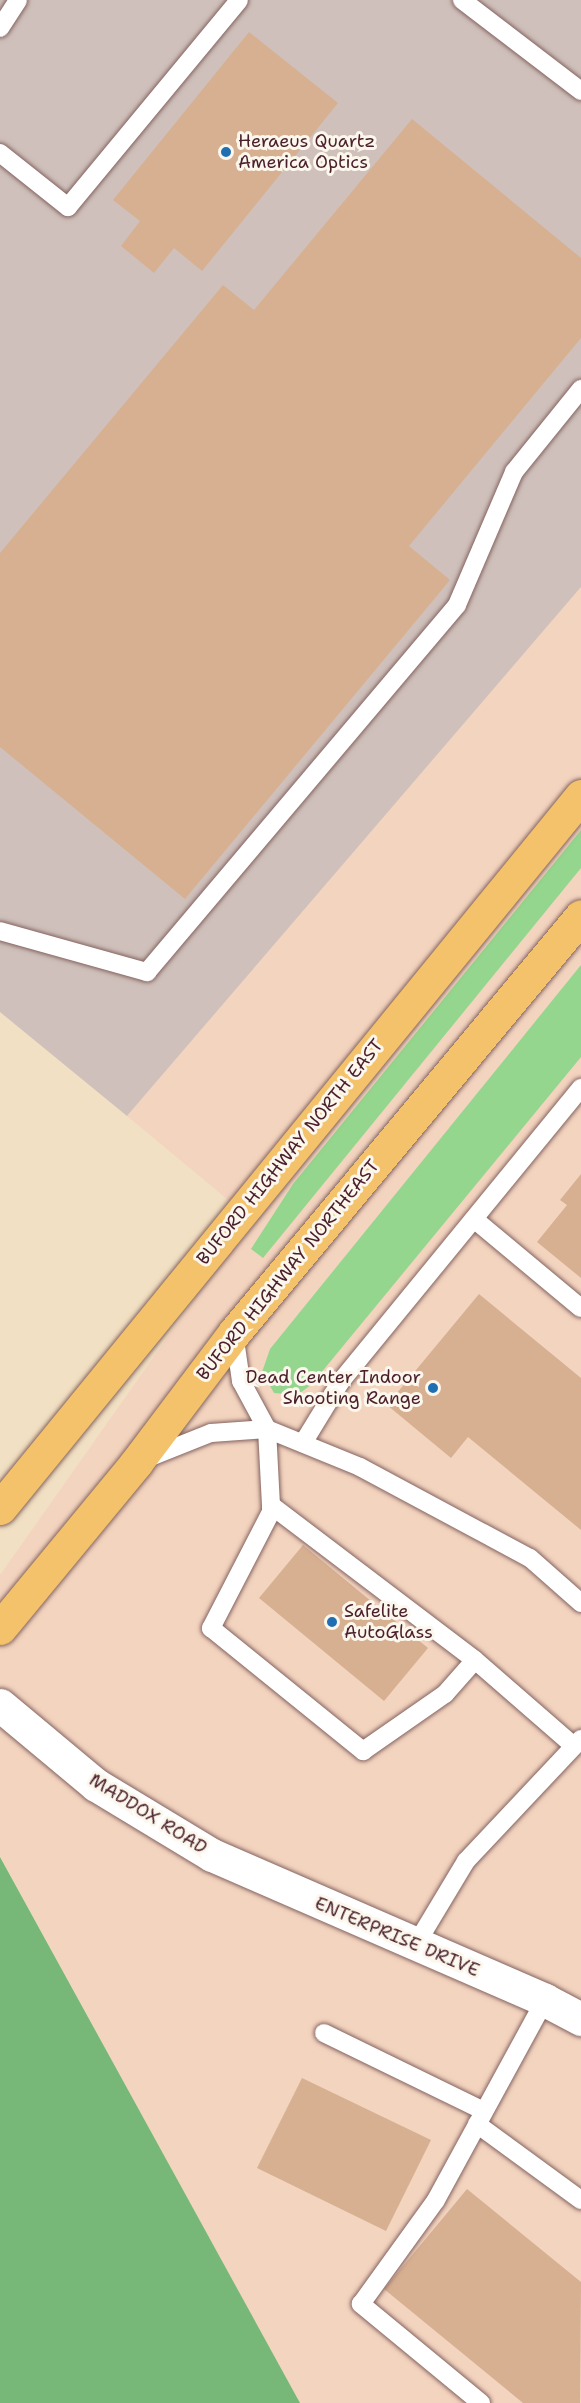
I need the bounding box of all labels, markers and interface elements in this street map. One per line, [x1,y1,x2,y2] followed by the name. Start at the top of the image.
[238,131,375,174] place label: Heraeus Quartz America Optics
[219,145,233,159] marker: Heraeus Quartz America Optics
[192,1035,388,1269] street label: BUFORD HIGHWAY NORTH EAST
[192,1155,384,1385] street label: BUFORD HIGHWAY NORTHEAST
[246,1367,421,1410] place label: Dead Center Indoor Shooting Range
[426,1381,440,1395] marker: Dead Center Indoor Shooting Range
[344,1601,433,1644] place label: Safelite AutoGlass
[325,1615,339,1629] marker: Safelite AutoGlass
[85,1769,211,1859] street label: MADDOX ROAD
[311,1893,483,1981] street label: ENTERPRISE DRIVE

